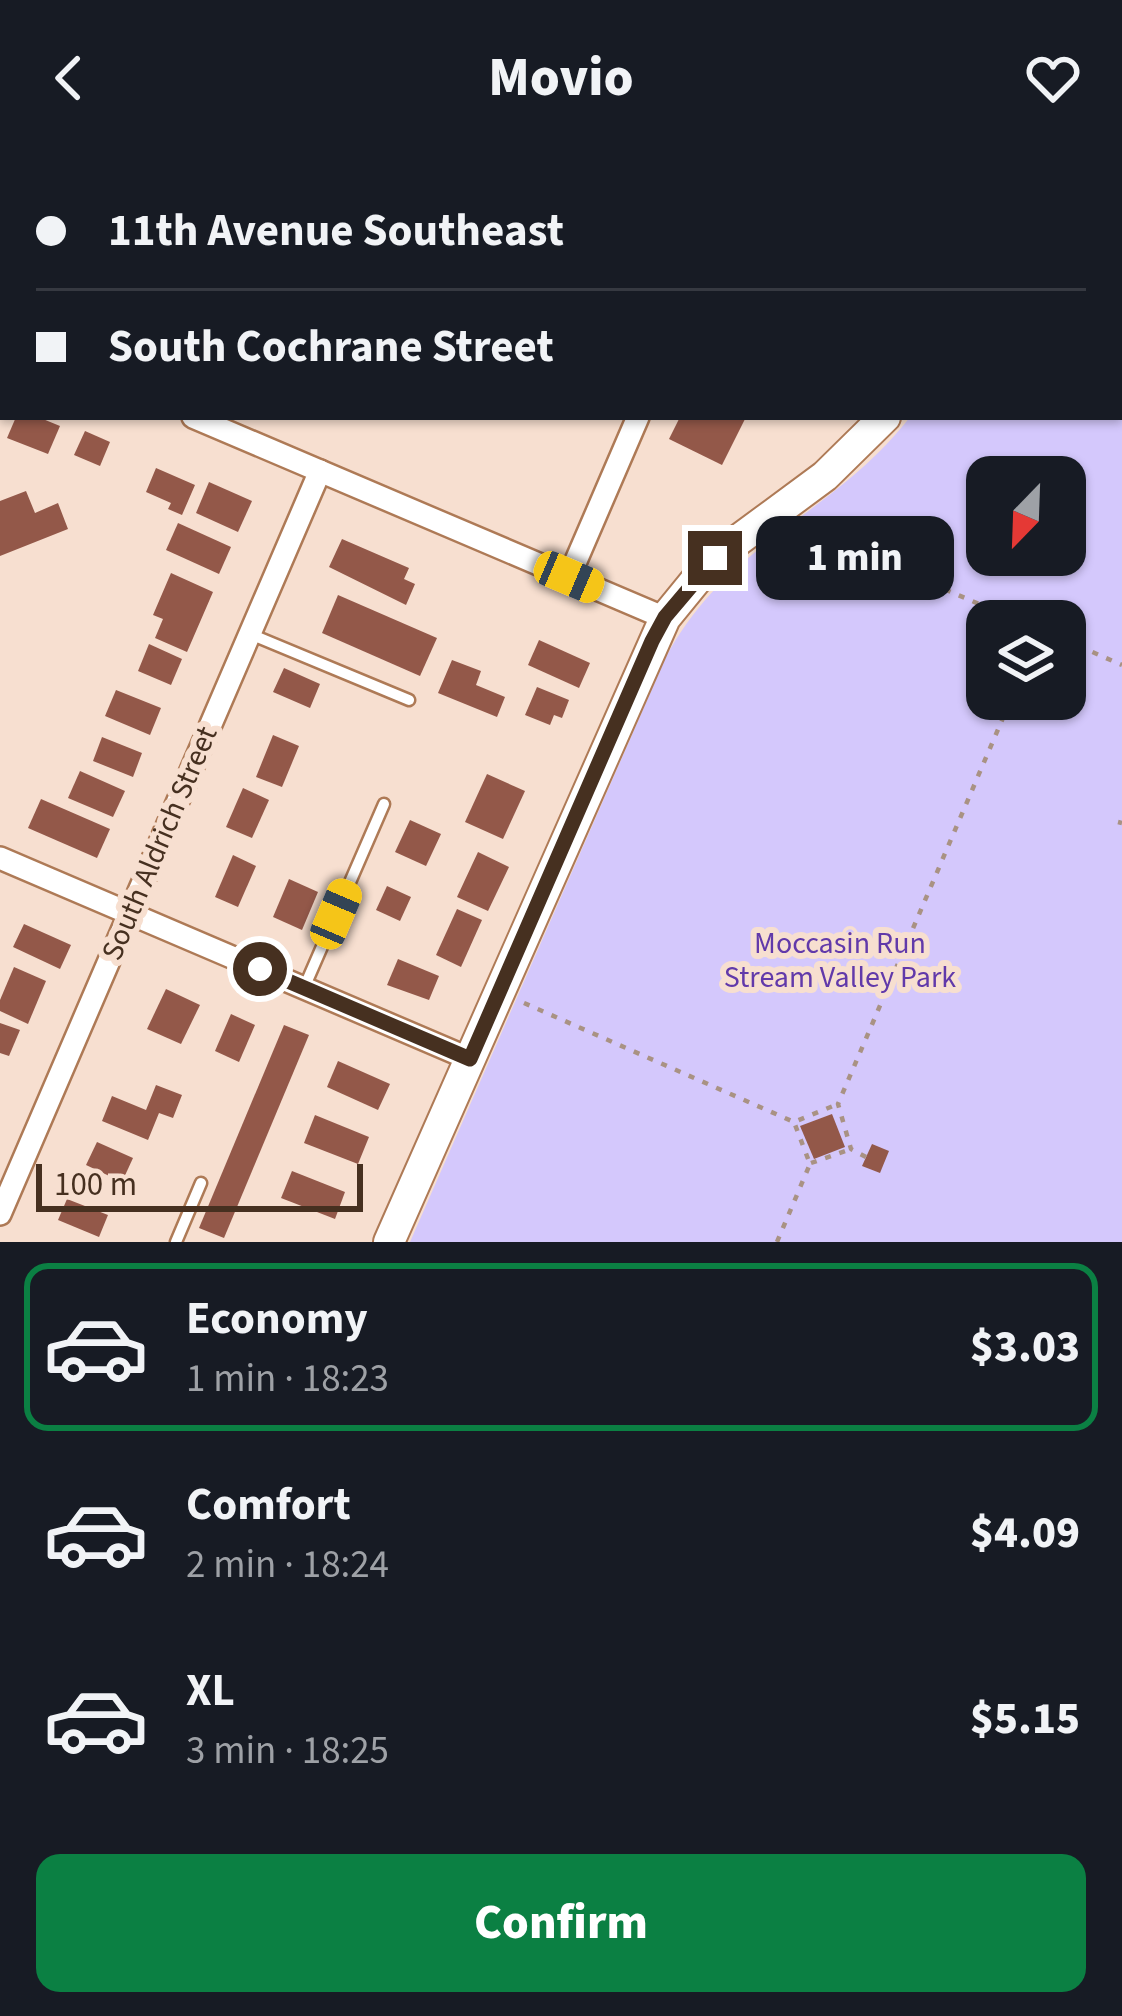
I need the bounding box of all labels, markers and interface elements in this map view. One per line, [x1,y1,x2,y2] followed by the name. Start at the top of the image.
[488,40,634,117] text: Movio
[36,45,102,111] icon: back
[1020,45,1086,111] icon: heart
[108,199,564,263] text: 11th Avenue Southeast
[108,315,554,379] text: South Cochrane Street
[966,456,1086,576] north arrow
[966,456,1086,720] map controls
[757,516,955,600] callout: 1 min
[807,530,903,586] text: 1 min
[688,531,742,585] route end
[529,546,609,608] car
[966,600,1086,720] button: layers
[91,719,228,967] street label: South Aldrich Street
[305,874,367,954] car
[724,922,956,999] park label: Moccasin Run Stream Valley Park
[233,942,287,996] route start
[36,1158,363,1211] scale bar
[54,1161,137,1208] text: 100 m
[186,1287,368,1351] text: Economy
[42,1293,150,1401] icon: car
[970,1315,1080,1379] text: $3.03
[186,1351,389,1407] text: 1 min · 18:23
[186,1473,351,1537] text: Comfort
[42,1479,150,1587] icon: car
[970,1501,1080,1565] text: $4.09
[186,1537,389,1593] text: 2 min · 18:24
[186,1659,235,1723] text: XL
[42,1665,150,1773] icon: car
[970,1687,1080,1751] text: $5.15
[186,1723,389,1779] text: 3 min · 18:25
[36,1854,1086,1992] button: Confirm

